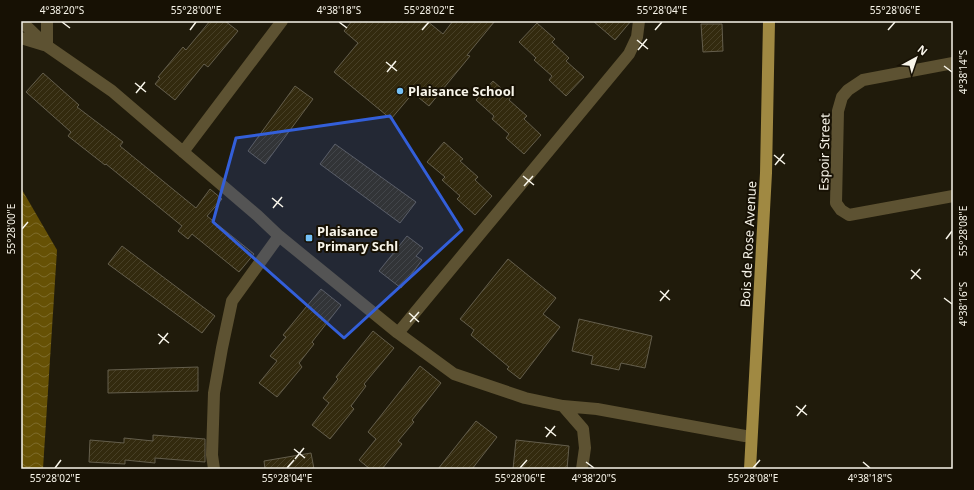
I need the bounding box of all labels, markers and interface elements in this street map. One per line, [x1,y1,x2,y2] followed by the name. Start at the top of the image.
[40,3,85,17] text: 4°38'20"S
[171,3,221,17] text: 55°28'00"E
[317,3,362,17] text: 4°38'18"S
[404,3,454,17] text: 55°28'02"E
[637,3,687,17] text: 55°28'04"E
[870,3,920,17] text: 55°28'06"E
[896,38,936,78] north arrow
[914,41,931,59] text: N
[956,49,970,94] text: 4°38'14"S
[408,82,515,100] place label: Plaisance School
[395,86,405,96] marker: Plaisance School
[814,113,834,191] street label: Espoir Street
[736,180,760,308] street label: Bois de Rose Avenue
[4,204,18,254] text: 55°28'00"E
[956,206,970,256] text: 55°28'08"E
[317,222,398,255] place label: Plaisance Primary Schl
[304,233,314,243] marker: Plaisance Primary Schl
[956,281,970,326] text: 4°38'16"S
[30,471,80,485] text: 55°28'02"E
[262,471,312,485] text: 55°28'04"E
[495,471,545,485] text: 55°28'06"E
[572,471,617,485] text: 4°38'20"S
[728,471,778,485] text: 55°28'08"E
[848,471,893,485] text: 4°38'18"S

